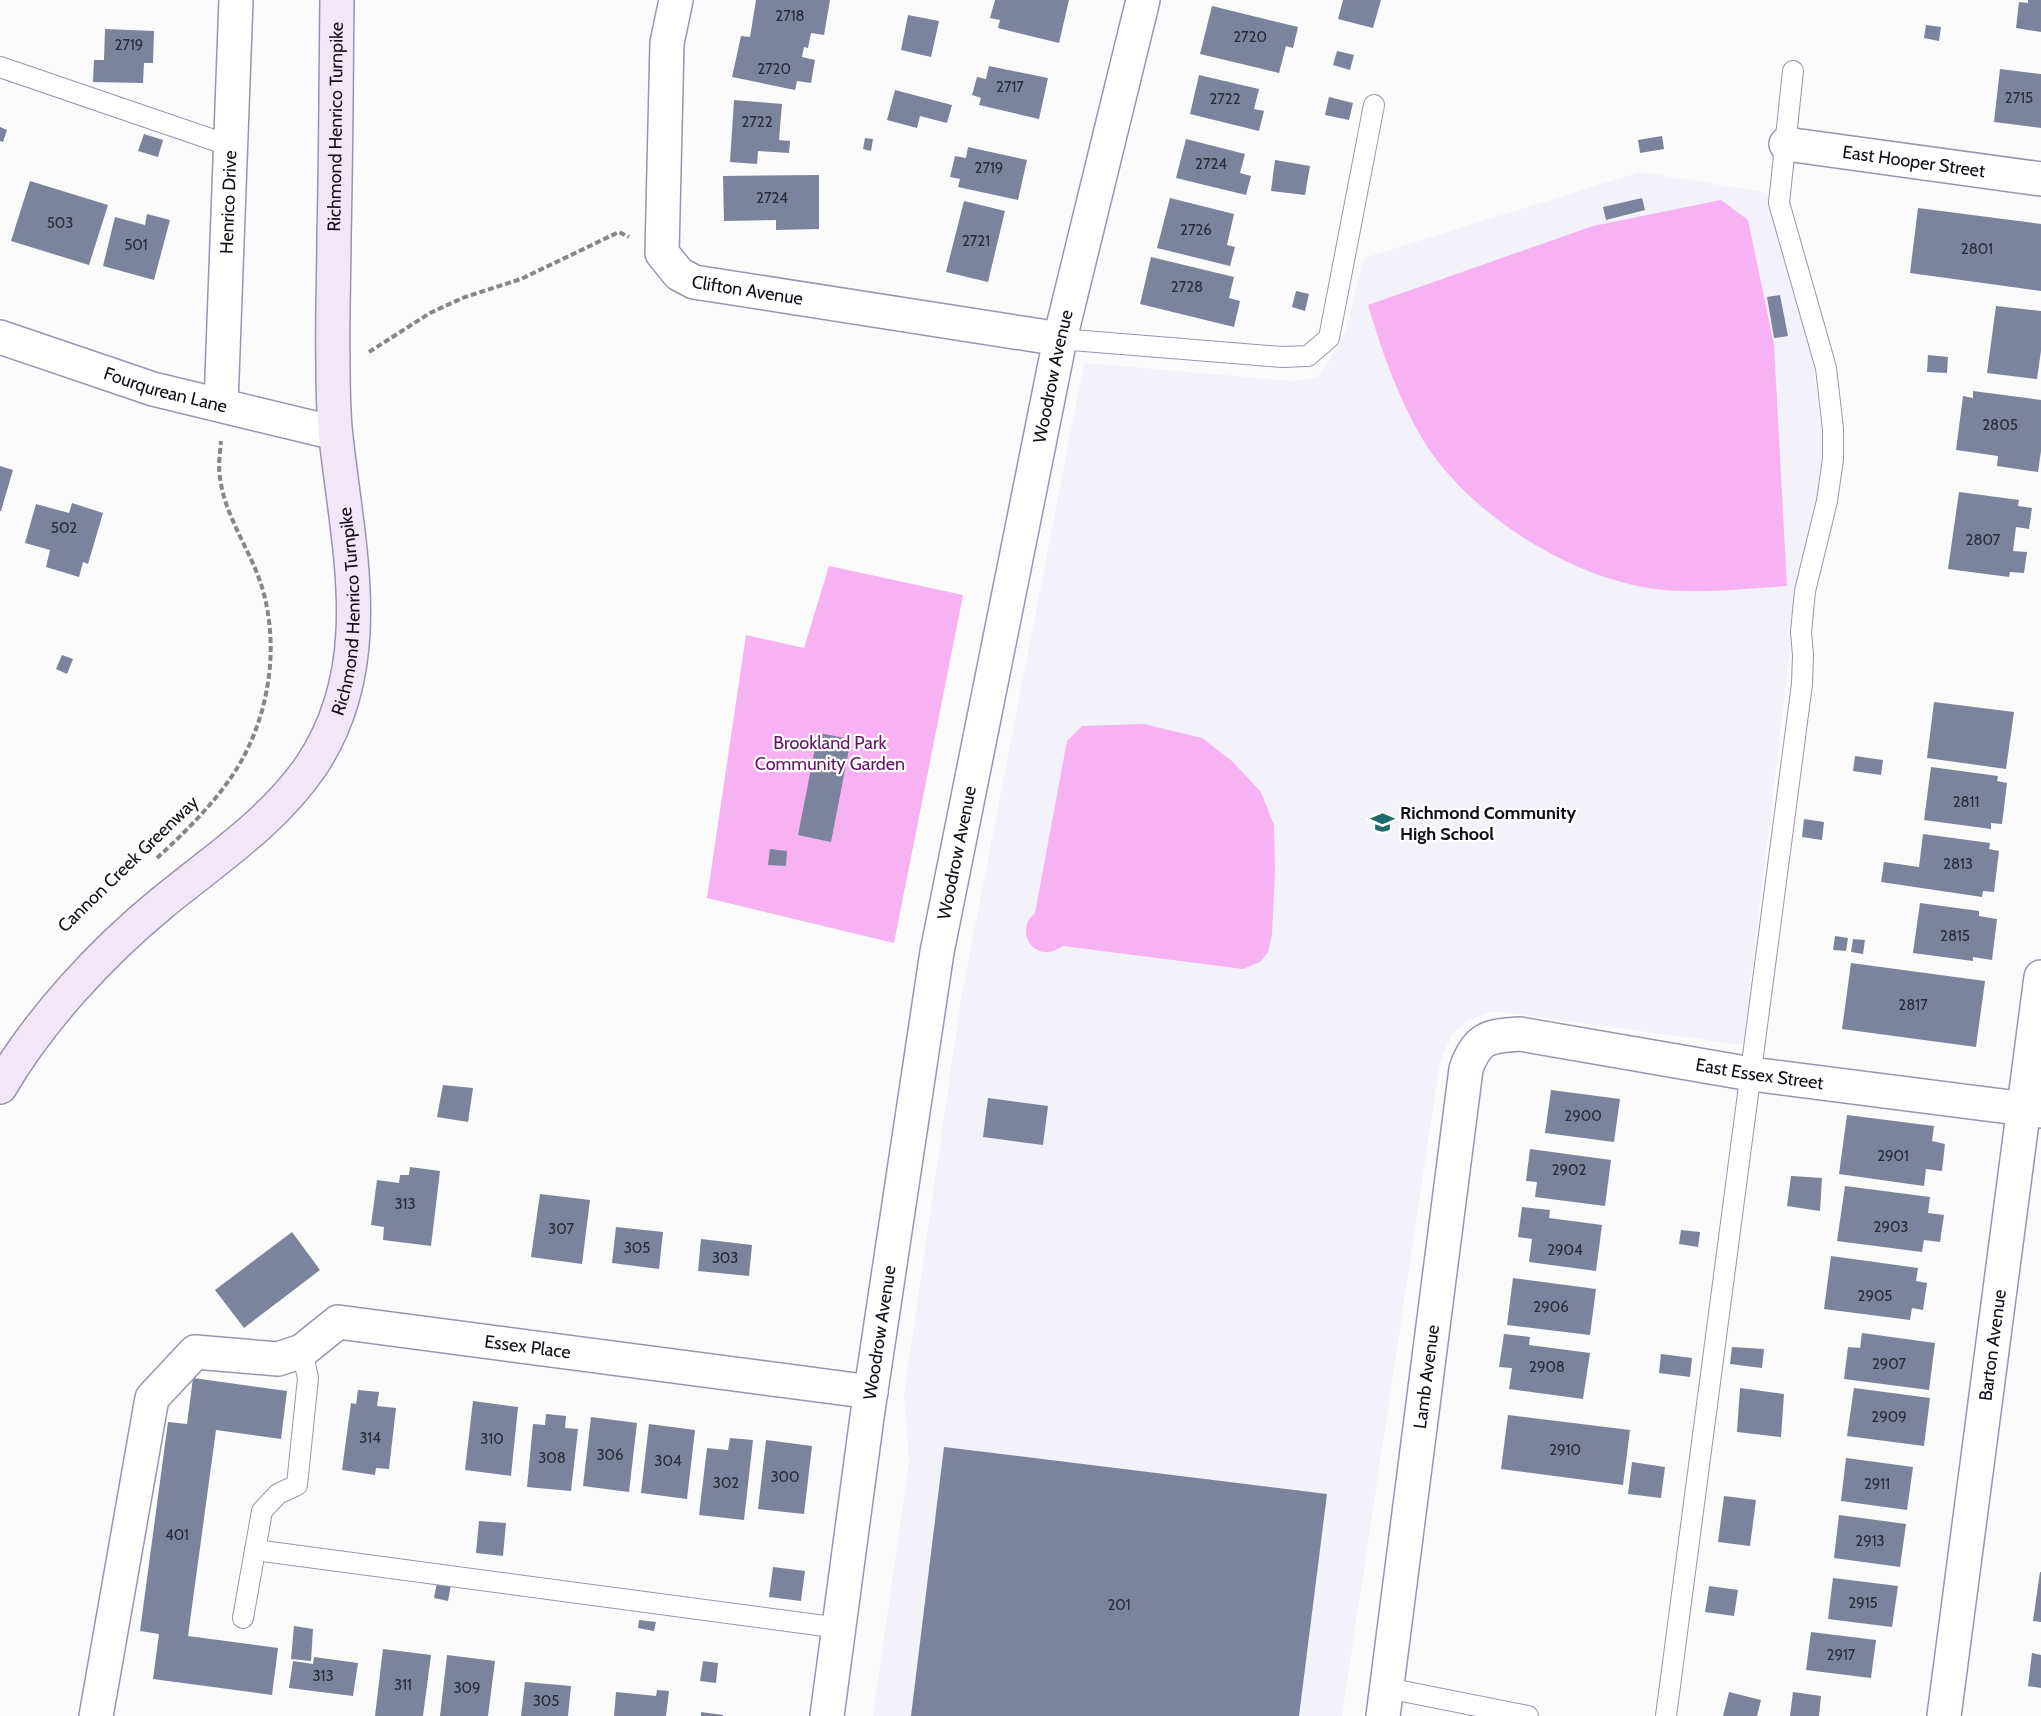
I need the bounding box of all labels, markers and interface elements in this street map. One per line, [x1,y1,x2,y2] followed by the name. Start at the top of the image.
[775,7,805,25] house number: 2718
[323,22,348,232] street label: Richmond Henrico Turnpike
[1233,28,1267,46] house number: 2720
[115,36,143,54] house number: 2719
[757,60,791,78] house number: 2720
[996,78,1024,96] house number: 2717
[2005,89,2033,107] house number: 2715
[1209,90,1241,108] house number: 2722
[741,113,773,131] house number: 2722
[1841,141,1987,182] street label: East Hooper Street
[216,150,241,254] street label: Henrico Drive
[1195,155,1227,173] house number: 2724
[975,159,1003,177] house number: 2719
[756,189,788,207] house number: 2724
[47,214,73,232] house number: 503
[1180,221,1212,239] house number: 2726
[962,232,990,250] house number: 2721
[124,236,148,254] house number: 501
[1961,240,1993,258] house number: 2801
[690,271,805,310] street label: Clifton Avenue
[1171,278,1203,296] house number: 2728
[1028,308,1078,445] street label: Woodrow Avenue
[101,362,230,418] street label: Fourqurean Lane
[1982,416,2018,434] house number: 2805
[327,506,365,718] street label: Richmond Henrico Turnpike
[51,519,77,537] house number: 502
[1966,531,2001,549] house number: 2807
[755,732,905,775] park label: Brookland Park Community Garden
[933,784,981,922] street label: Woodrow Avenue
[53,791,203,937] street label: Cannon Creek Greenway
[1953,793,1979,811] house number: 2811
[1400,802,1576,845] place label: Richmond Community High School
[1369,810,1395,836] school or university icon: Richmond Community High School
[1943,855,1973,873] house number: 2813
[1940,927,1970,945] house number: 2815
[1898,996,1928,1014] house number: 2817
[1694,1054,1825,1094] street label: East Essex Street
[1564,1107,1602,1125] house number: 2900
[1877,1147,1909,1165] house number: 2901
[1552,1161,1586,1179] house number: 2902
[394,1195,416,1213] house number: 313
[1874,1218,1908,1236] house number: 2903
[548,1220,574,1238] house number: 307
[624,1239,650,1257] house number: 305
[1547,1241,1583,1259] house number: 2904
[712,1249,738,1267] house number: 303
[859,1264,901,1401] street label: Woodrow Avenue
[1858,1287,1892,1305] house number: 2905
[1974,1288,2011,1402] street label: Barton Avenue
[1533,1298,1569,1316] house number: 2906
[1409,1323,1444,1430] street label: Lamb Avenue
[483,1330,572,1363] street label: Essex Place
[1872,1355,1907,1373] house number: 2907
[1529,1358,1565,1376] house number: 2908
[1871,1408,1907,1426] house number: 2909
[359,1429,381,1447] house number: 314
[480,1430,504,1448] house number: 310
[1549,1441,1581,1459] house number: 2910
[596,1446,624,1464] house number: 306
[538,1449,566,1467] house number: 308
[654,1452,682,1470] house number: 304
[770,1468,800,1486] house number: 300
[713,1474,739,1492] house number: 302
[1864,1475,1890,1493] house number: 2911
[165,1526,189,1544] house number: 401
[1855,1532,1885,1550] house number: 2913
[1848,1594,1878,1612] house number: 2915
[1107,1596,1131,1614] house number: 201
[1827,1646,1856,1664] house number: 2917
[312,1667,334,1685] house number: 313
[394,1676,412,1694] house number: 311
[453,1679,481,1697] house number: 309
[533,1692,559,1710] house number: 305

